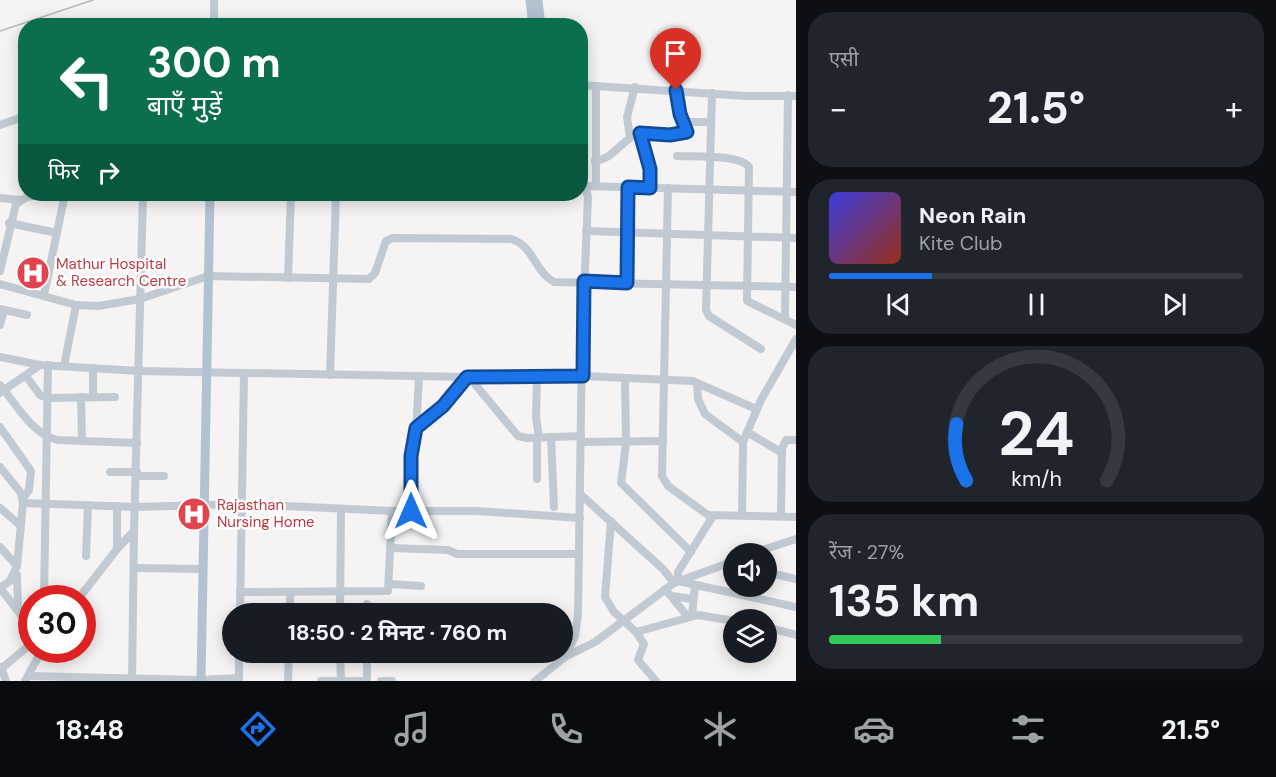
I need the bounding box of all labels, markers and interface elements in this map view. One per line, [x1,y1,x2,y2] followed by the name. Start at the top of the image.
[650,28,701,90] pin
[147,35,281,90] text: 300 m
[659,37,692,70] icon: arrive
[48,42,126,120] icon: left
[829,46,859,72] text: एसी
[987,78,1085,137] text: 21.5°
[829,87,847,130] text: −
[1225,87,1243,130] text: +
[147,88,222,123] text: बाएँ मुड़ें
[92,156,125,189] icon: right
[48,157,80,186] text: फिर
[919,201,1026,230] text: Neon Rain
[919,230,1003,256] text: Kite Club
[56,254,186,291] place label: Mathur Hospital & Research Centre
[15,255,51,291] hospital icon: Mathur Hospital & Research Centre
[882,288,915,321] icon: previous
[1020,288,1053,321] icon: pause
[1158,288,1191,321] icon: next
[998,393,1074,474] text: 24
[1011,465,1061,493] text: km/h
[379,479,443,543] position arrow
[217,495,315,532] place label: Rajasthan Nursing Home
[176,496,212,532] hospital icon: Rajasthan Nursing Home
[829,539,904,565] text: रेंज · 27%
[723,543,777,663] map controls
[723,543,777,597] button: sound
[829,571,979,630] text: 135 km
[18,585,96,663] speed limit sign: 30
[723,609,777,663] button: layers
[288,618,507,647] text: 18:50 · 2 मिनट · 760 m
[237,708,279,750] icon: directions
[391,708,433,750] icon: music
[545,708,587,750] icon: phone
[699,708,741,750] icon: climate
[853,708,895,750] icon: car
[1007,708,1049,750] icon: filters
[56,712,124,747] text: 18:48
[1161,712,1220,747] text: 21.5°

